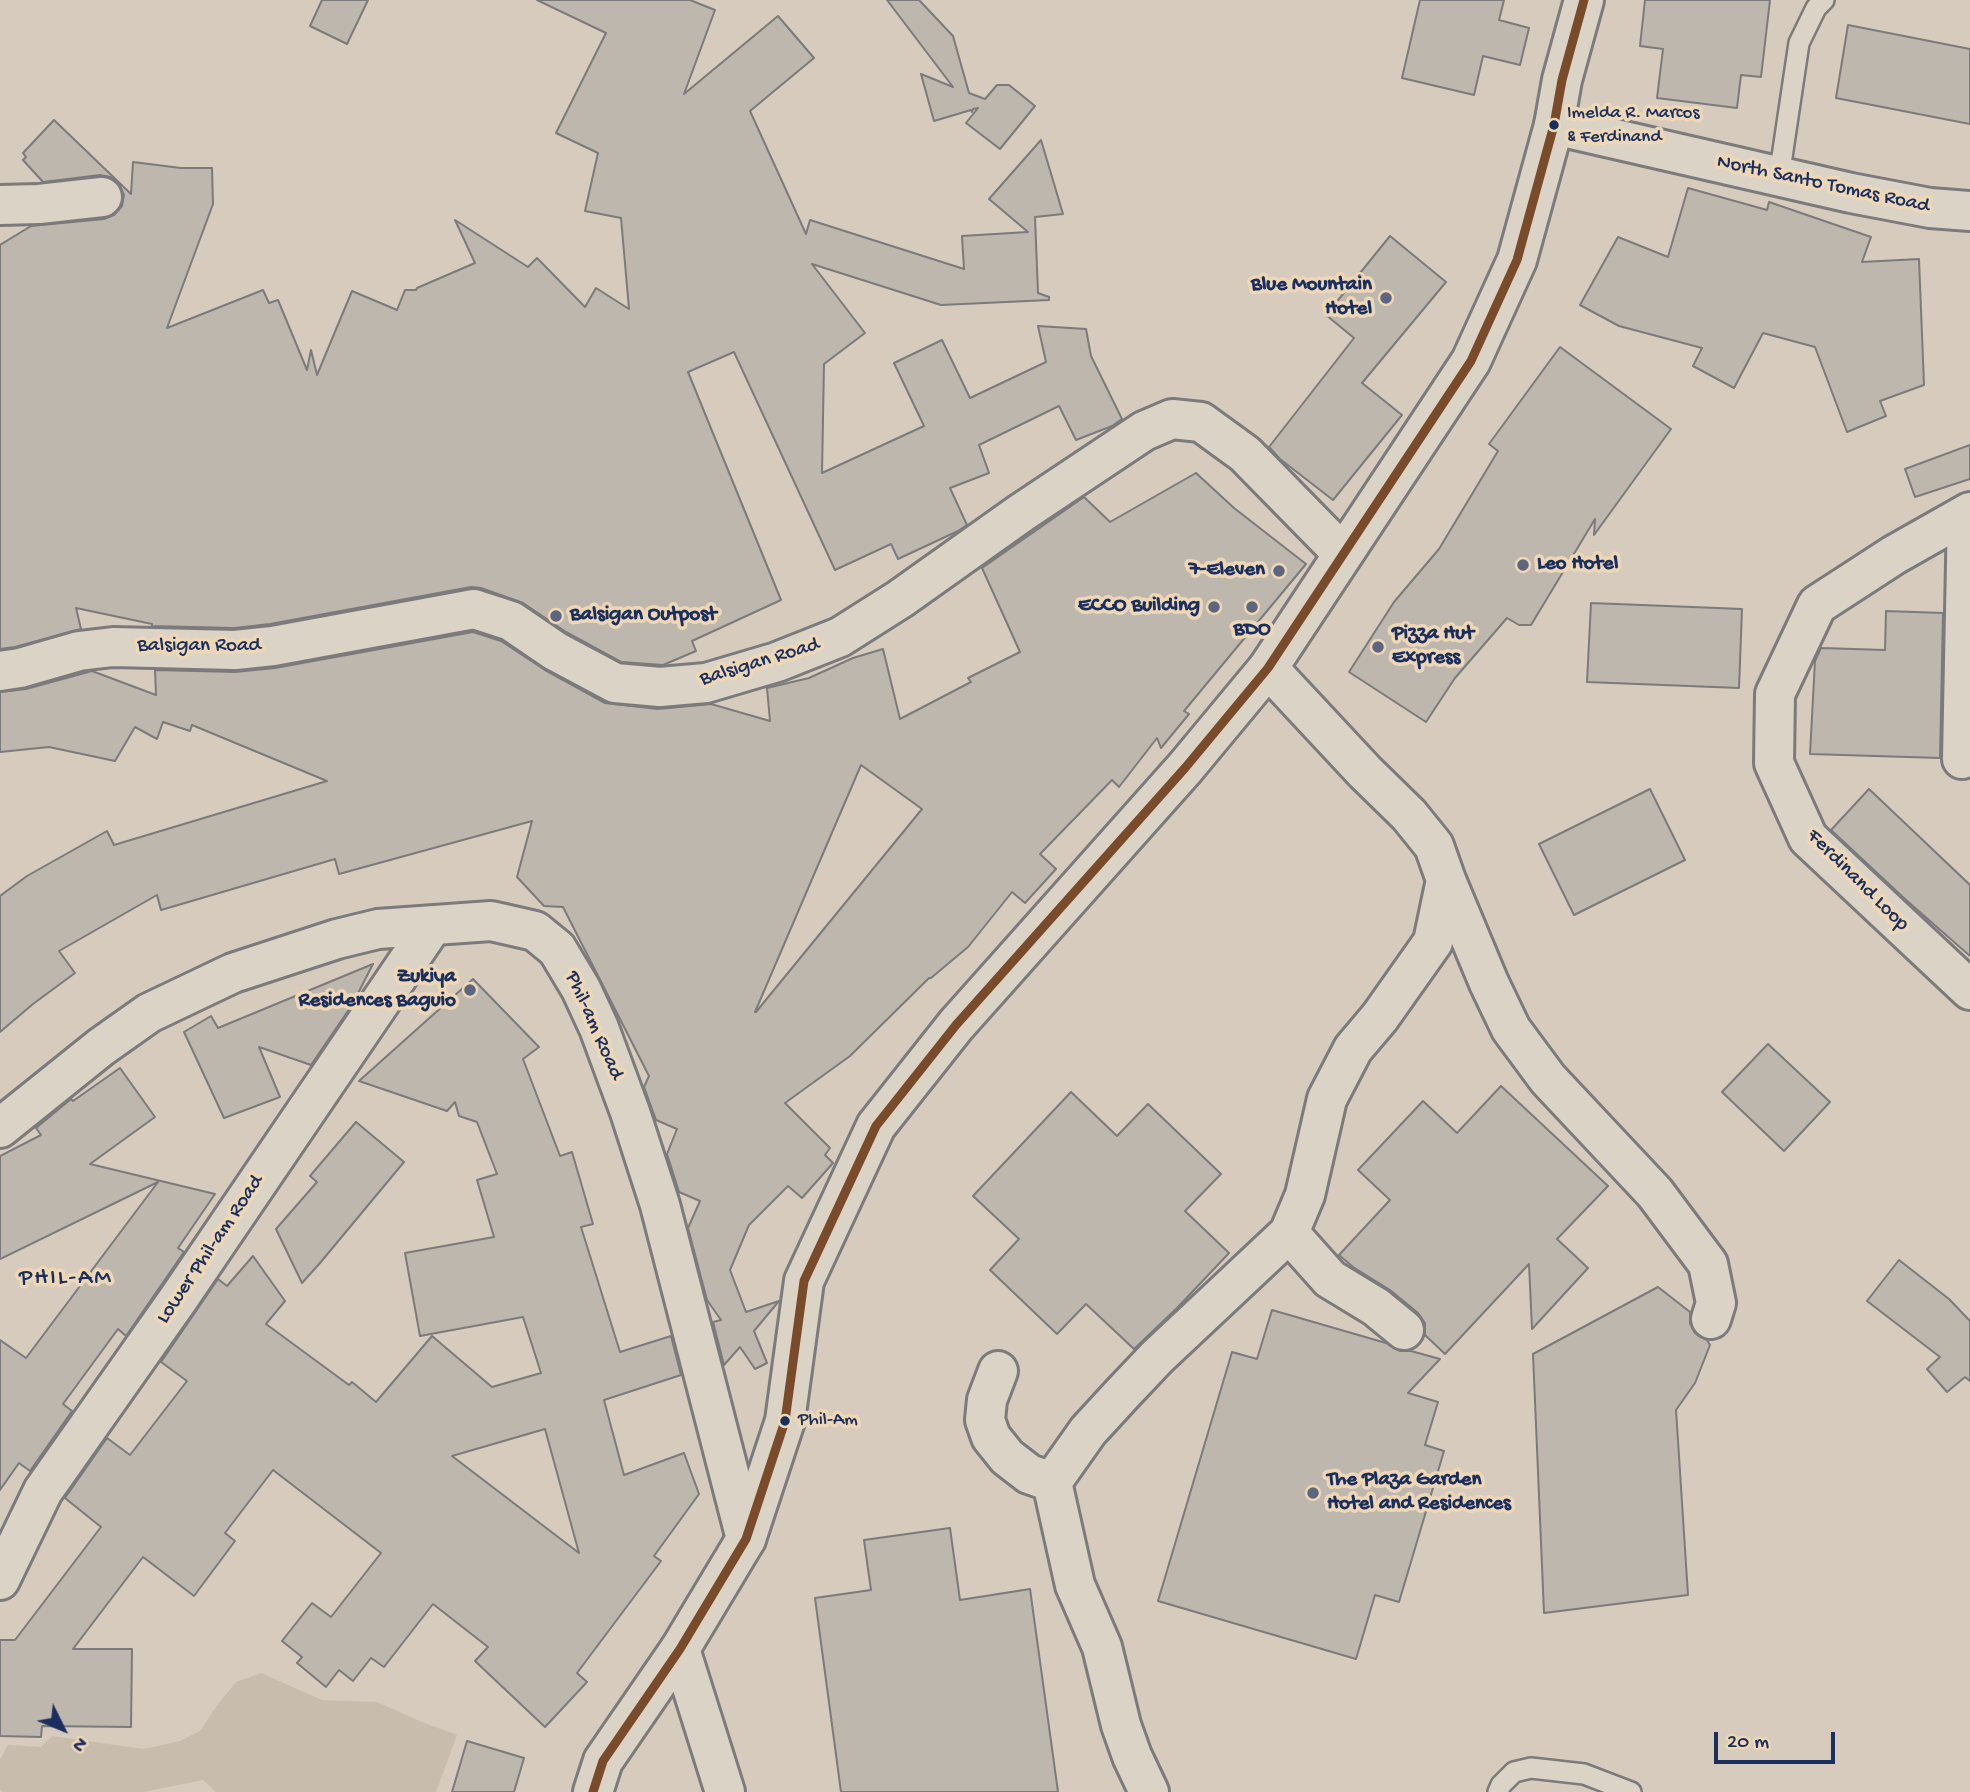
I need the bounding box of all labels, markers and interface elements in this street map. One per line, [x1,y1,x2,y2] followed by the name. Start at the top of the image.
[1567,103,1699,147] place label: Imelda R. Marcos & Ferdinand
[1547,118,1561,132] marker: Imelda R. Marcos & Ferdinand
[1714,150,1932,220] street label: North Santo Tomas Road
[1251,273,1372,323] place label: Blue Mountain Hotel
[1378,290,1394,306] marker: Blue Mountain Hotel
[1537,552,1618,578] place label: Leo Hotel
[1515,557,1531,573] marker: Leo Hotel
[1189,558,1265,584] place label: 7-Eleven
[1271,563,1287,579] marker: 7-Eleven
[1078,594,1200,620] place label: ECCO Building
[1206,599,1222,615] marker: ECCO Building
[1244,599,1260,615] marker: BDO
[570,603,716,629] place label: Balsigan Outpost
[548,608,564,624] marker: Balsigan Outpost
[1233,618,1271,644] place label: BDO
[1392,622,1474,672] place label: Pizza Hut Express
[697,633,823,693] street label: Balsigan Road
[137,634,261,660] street label: Balsigan Road
[1370,639,1386,655] marker: Pizza Hut Express
[1801,825,1913,937] street label: Ferdinand Loop
[298,965,456,1015] place label: Zukiya Residences Baguio
[558,968,628,1084] street label: Phil-am Road
[462,982,478,998] marker: Zukiya Residences Baguio
[152,1171,270,1329] street label: Lower Phil-am Road
[20,1265,112,1293] district label: PHIL-AM
[798,1410,858,1432] place label: Phil-Am
[778,1414,792,1428] marker: Phil-Am
[1327,1468,1511,1518] place label: The Plaza Garden Hotel and Residences
[1305,1485,1321,1501] marker: The Plaza Garden Hotel and Residences
[28,1694,98,1764] north arrow
[1718,1718,1839,1762] scale bar
[66,1731,91,1756] text: N
[1727,1731,1769,1756] text: 20 m

